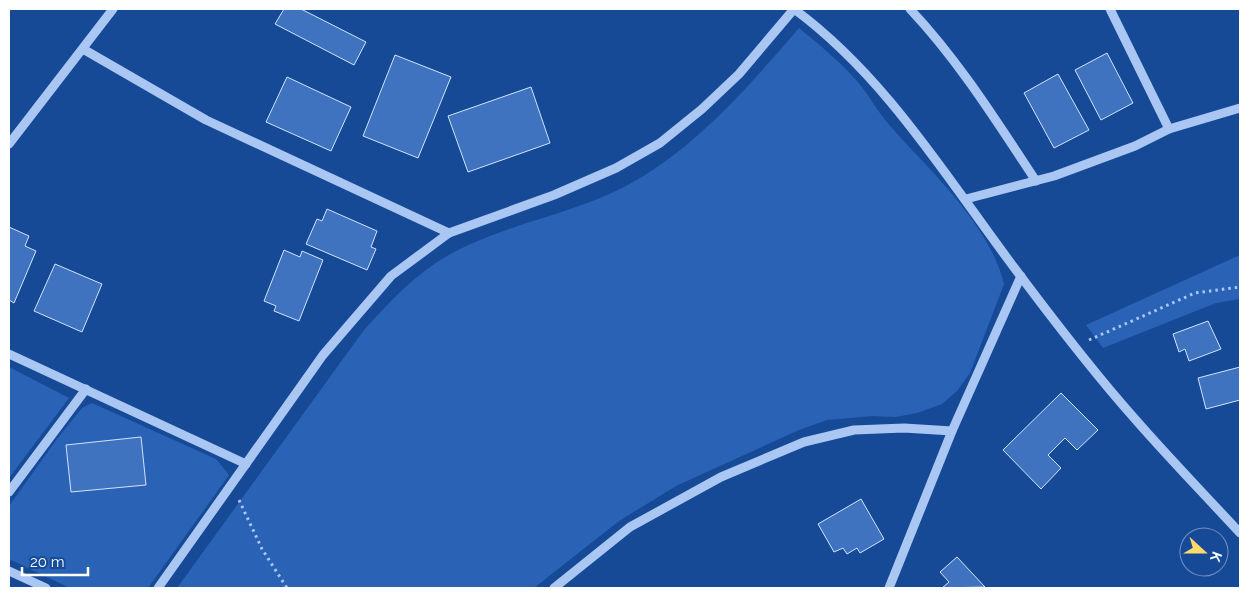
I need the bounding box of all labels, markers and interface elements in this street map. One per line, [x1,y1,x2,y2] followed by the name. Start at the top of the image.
[1179,527,1229,577] north arrow
[22,544,89,576] scale bar
[1207,549,1225,564] text: K
[30,553,65,571] text: 20 m

